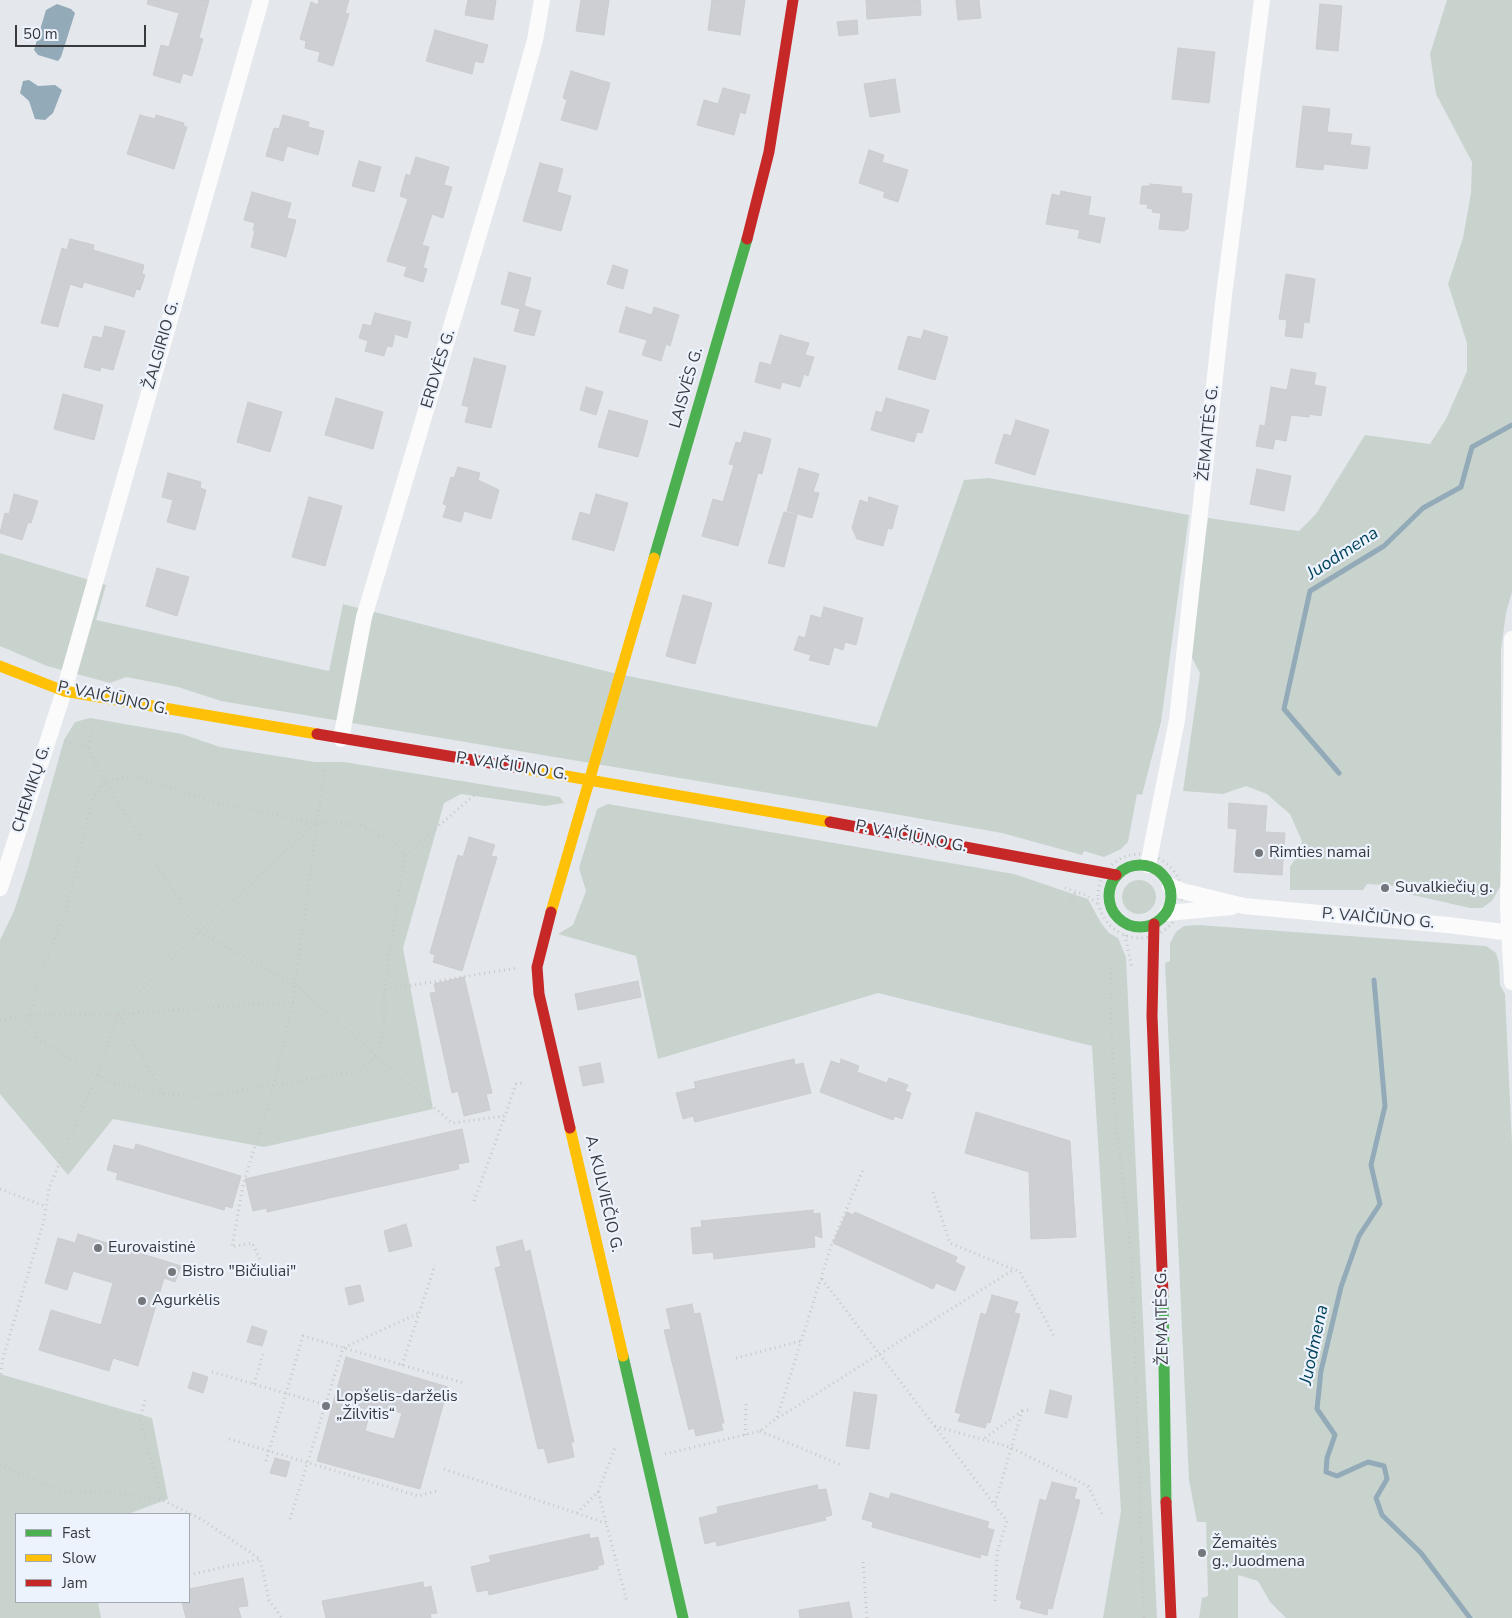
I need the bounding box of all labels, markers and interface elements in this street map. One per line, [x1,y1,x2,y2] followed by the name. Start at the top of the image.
[18,15,149,47] scale bar
[23,24,58,44] text: 50 m
[140,299,184,391] street label: ŽALGIRIO G.
[418,327,460,411] street label: ERDVĖS G.
[666,345,708,431] street label: LAISVĖS G.
[1194,384,1224,482] street label: ŽEMAITĖS G.
[1303,523,1383,585] water label: Juodmena
[56,678,170,720] street label: P. VAIČIŪNO G.
[9,743,55,835] street label: CHEMIKŲ G.
[455,749,569,785] street label: P. VAIČIŪNO G.
[854,817,968,857] street label: P. VAIČIŪNO G.
[1269,843,1370,863] place label: Rimties namai
[1253,847,1265,859] marker: Rimties namai
[1395,878,1493,898] place label: Suvalkiečių g.
[1379,882,1391,894] marker: Suvalkiečių g.
[1321,905,1435,933] street label: P. VAIČIŪNO G.
[580,1134,626,1254] street label: A. KULVIEČIO G.
[108,1238,196,1258] place label: Eurovaistinė
[92,1242,104,1254] marker: Eurovaistinė
[182,1262,296,1282] place label: Bistro "Bičiuliai"
[166,1266,178,1278] marker: Bistro "Bičiuliai"
[1153,1269,1173,1365] street label: ŽEMAITĖS G.
[152,1291,220,1311] place label: Agurkėlis
[136,1295,148,1307] marker: Agurkėlis
[1296,1303,1334,1387] water label: Juodmena
[336,1387,458,1425] place label: Lopšelis-darželis „Žilvitis“
[320,1400,332,1412] marker: Lopšelis-darželis „Žilvitis“
[15,1513,190,1603] legend
[62,1523,90,1543] text: Fast
[1212,1534,1305,1572] place label: Žemaitės g., Juodmena
[1196,1547,1208,1559] marker: Žemaitės g., Juodmena
[62,1548,96,1568] text: Slow
[62,1573,88,1593] text: Jam

